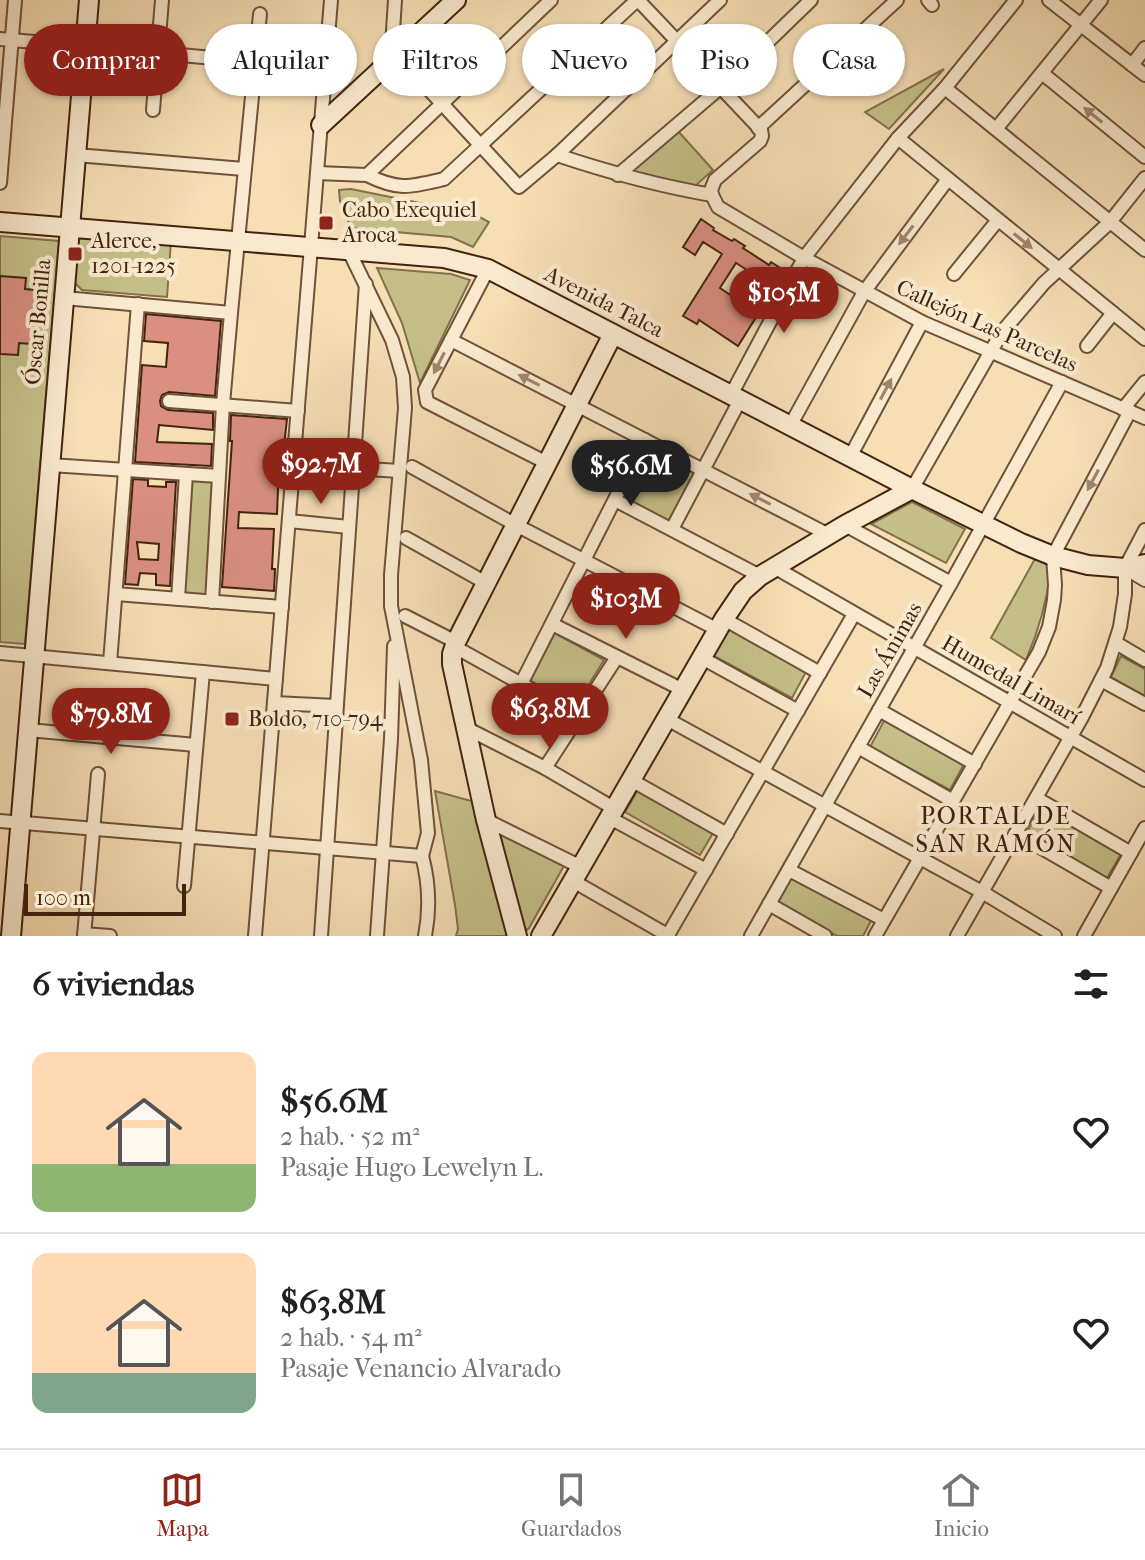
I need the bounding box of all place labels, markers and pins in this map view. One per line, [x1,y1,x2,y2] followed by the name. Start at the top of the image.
[341,197,477,248] place label: Cabo Exequiel Aroca
[317,214,335,232] marker: Cabo Exequiel Aroca
[90,228,176,279] place label: Alerce, 1201-1225
[66,245,84,263] marker: Alerce, 1201-1225
[728,267,840,335] pin: $105M
[256,438,386,506] pin: $92.7M
[566,440,696,508] pin: $56.6M
[570,573,682,641] pin: $103M
[485,683,615,751] pin: $63.8M
[46,688,176,756] pin: $79.8M
[248,706,384,732] place label: Boldo, 710-794
[223,710,241,728] marker: Boldo, 710-794

